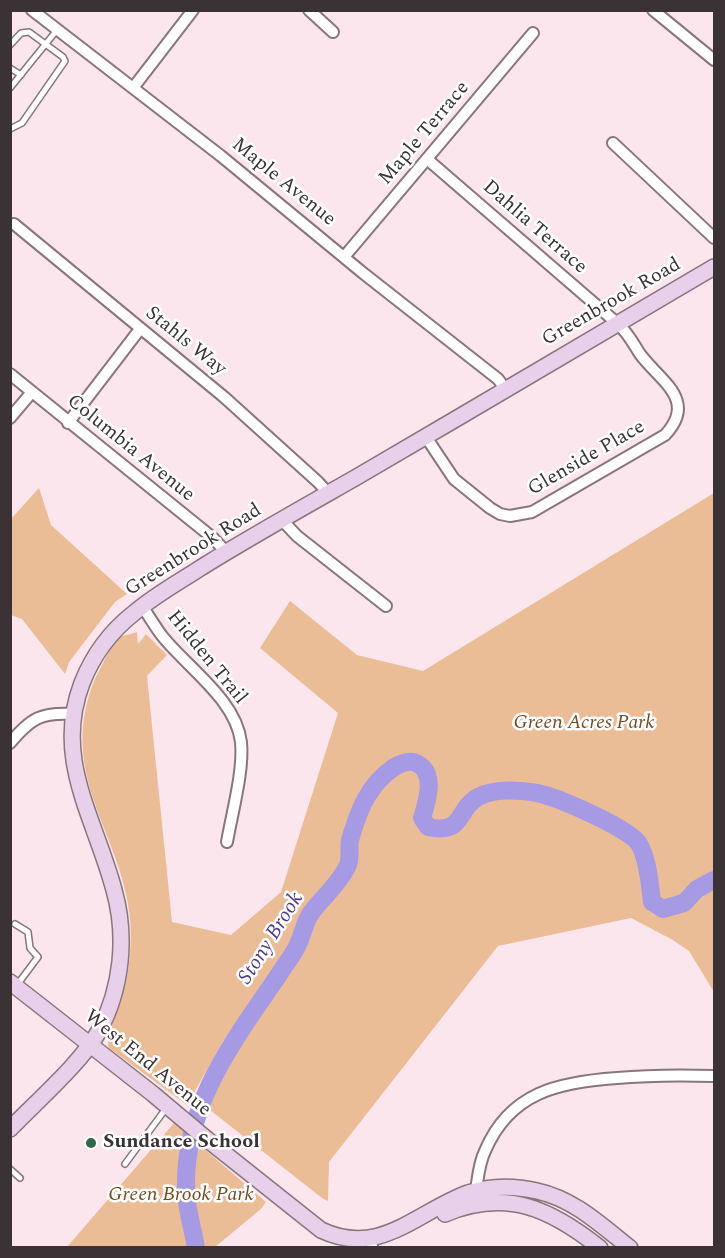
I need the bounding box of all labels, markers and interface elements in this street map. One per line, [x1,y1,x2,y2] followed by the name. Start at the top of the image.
[375,77,475,191] street label: Maple Terrace
[226,134,340,232] street label: Maple Avenue
[477,176,591,280] street label: Dahlia Terrace
[538,254,686,352] street label: Greenbrook Road
[140,302,230,382] street label: Stahls Way
[61,390,199,508] street label: Columbia Avenue
[524,416,650,502] street label: Glenside Place
[121,499,267,603] street label: Greenbrook Road
[161,606,251,710] street label: Hidden Trail
[513,712,655,736] park label: Green Acres Park
[234,888,310,990] water label: Stony Brook
[79,1005,215,1123] street label: West End Avenue
[103,1131,260,1155] place label: Sundance School
[84,1136,98,1150] marker: Sundance School
[108,1184,254,1208] park label: Green Brook Park

